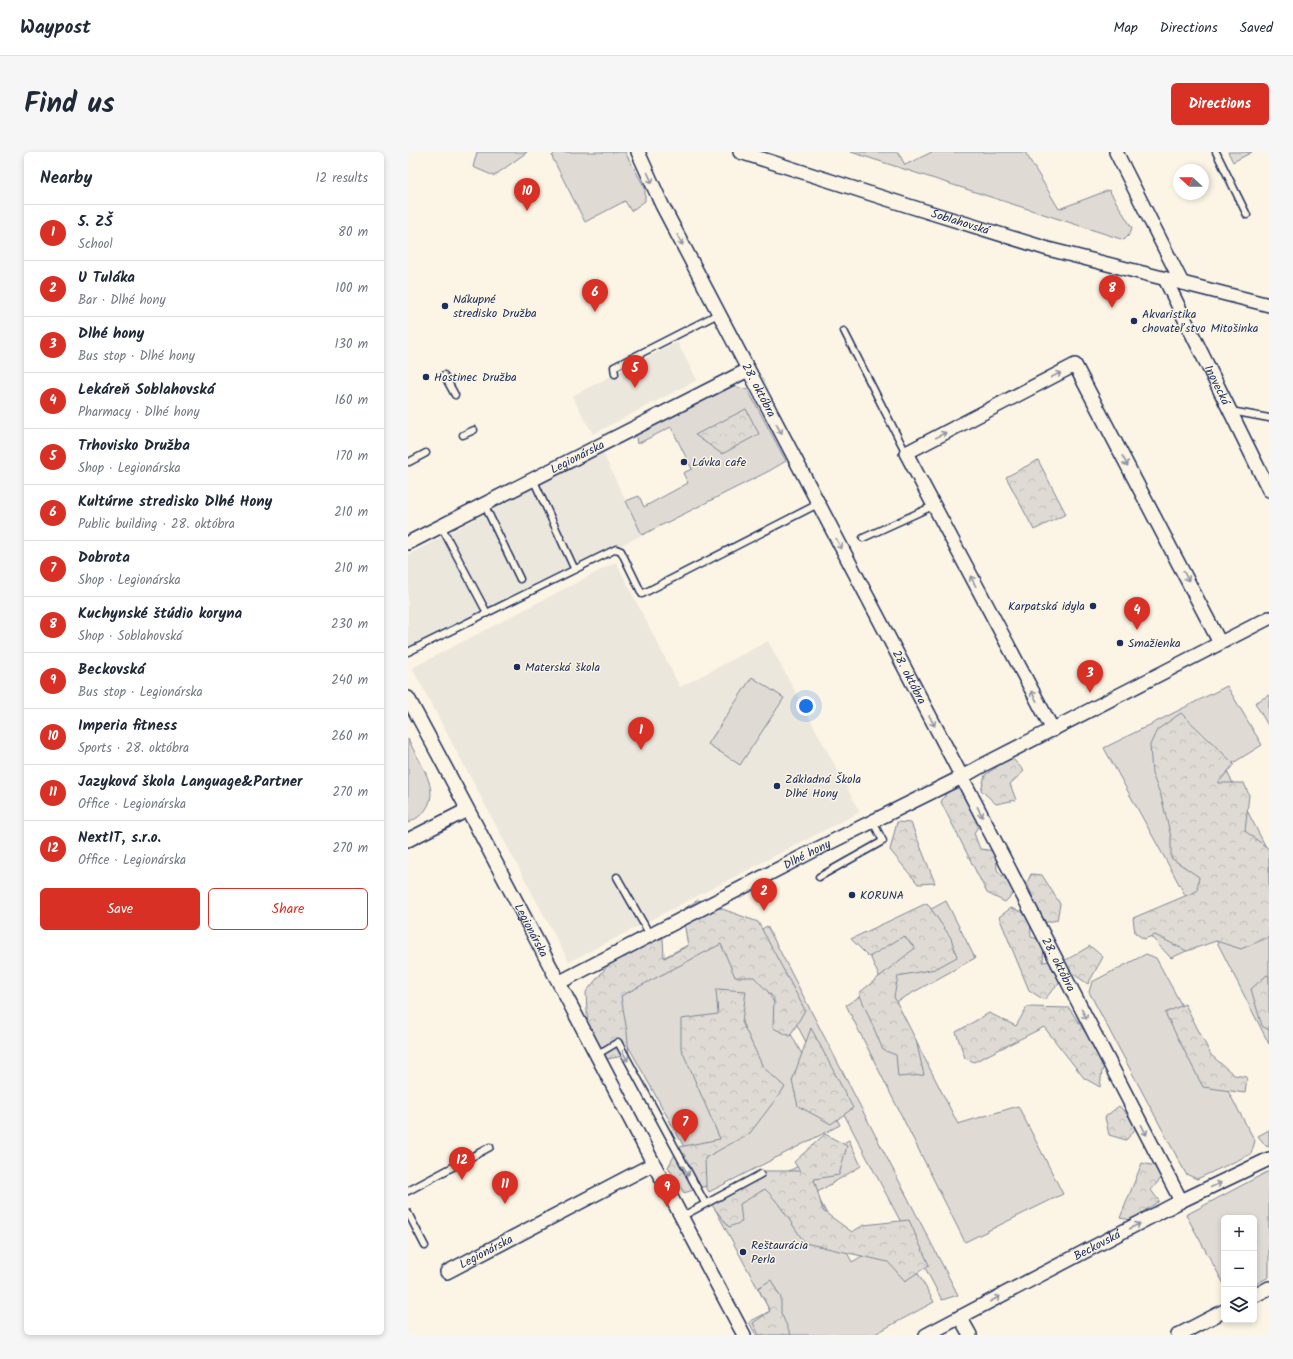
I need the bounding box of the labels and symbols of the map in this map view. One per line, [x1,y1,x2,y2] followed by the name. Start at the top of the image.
[1173,164,1209,200] north arrow
[647,172,654,184] one-way arrow
[514,178,540,211] pin: 10
[929,204,993,240] street label: Soblahovská
[677,233,684,245] one-way arrow
[1099,275,1125,308] pin: 8
[582,279,608,312] pin: 6
[453,290,537,323] place label: Nákupné stredisko Družba
[440,301,450,311] marker: Nákupné stredisko Družba
[1142,305,1259,338] place label: Akvaristika chovateľstvo Mitošinka
[1129,316,1139,326] marker: Akvaristika chovateľstvo Mitošinka
[622,355,648,388] pin: 5
[737,359,781,421] street label: 28. októbra
[1199,361,1236,409] street label: Inovecká
[434,368,517,387] place label: Hostinec Družba
[1050,371,1062,378] one-way arrow
[421,372,431,382] marker: Hostinec Družba
[776,423,783,435] one-way arrow
[934,431,946,438] one-way arrow
[547,435,608,479] street label: Legionárska
[692,453,747,472] place label: Lávka cafe
[1122,455,1129,467] one-way arrow
[679,457,689,467] marker: Lávka cafe
[836,538,844,550] one-way arrow
[1182,570,1190,582] one-way arrow
[969,575,976,587] one-way arrow
[1008,597,1085,616] place label: Karpatská idyla
[1124,597,1150,630] pin: 4
[1088,601,1098,611] marker: Karpatská idyla
[1128,634,1181,653] place label: Smažienka
[1115,638,1125,648] marker: Smažienka
[887,646,932,708] street label: 28. októbra
[525,658,600,677] place label: Materská škola
[1077,660,1103,693] pin: 3
[512,662,522,672] marker: Materská škola
[1030,690,1038,702] one-way arrow
[796,696,816,716] your location
[929,715,937,727] one-way arrow
[628,717,654,750] pin: 1
[785,770,861,803] place label: Základná Škola Dlhé Hony
[772,781,782,791] marker: Základná Škola Dlhé Hony
[976,806,984,818] one-way arrow
[780,834,834,874] street label: Dlhé hony
[751,878,777,911] pin: 2
[860,886,904,905] place label: KORUNA
[847,890,857,900] marker: KORUNA
[509,900,554,961] street label: Legionárska
[1037,934,1081,995] street label: 28. októbra
[1081,1008,1089,1020] one-way arrow
[622,1050,629,1062] one-way arrow
[672,1109,698,1142] pin: 7
[1141,1124,1148,1136] one-way arrow
[449,1147,475,1180] pin: 12
[683,1164,691,1176] one-way arrow
[492,1171,518,1204] pin: 11
[654,1174,680,1207] pin: 9
[1210,1181,1222,1188] one-way arrow
[1129,1221,1141,1229] one-way arrow
[1070,1224,1125,1265] street label: Beckovská
[456,1229,517,1274] street label: Legionárska
[751,1236,808,1269] place label: Reštaurácia Perla
[738,1247,748,1257] marker: Reštaurácia Perla
[989,1294,1001,1302] one-way arrow

